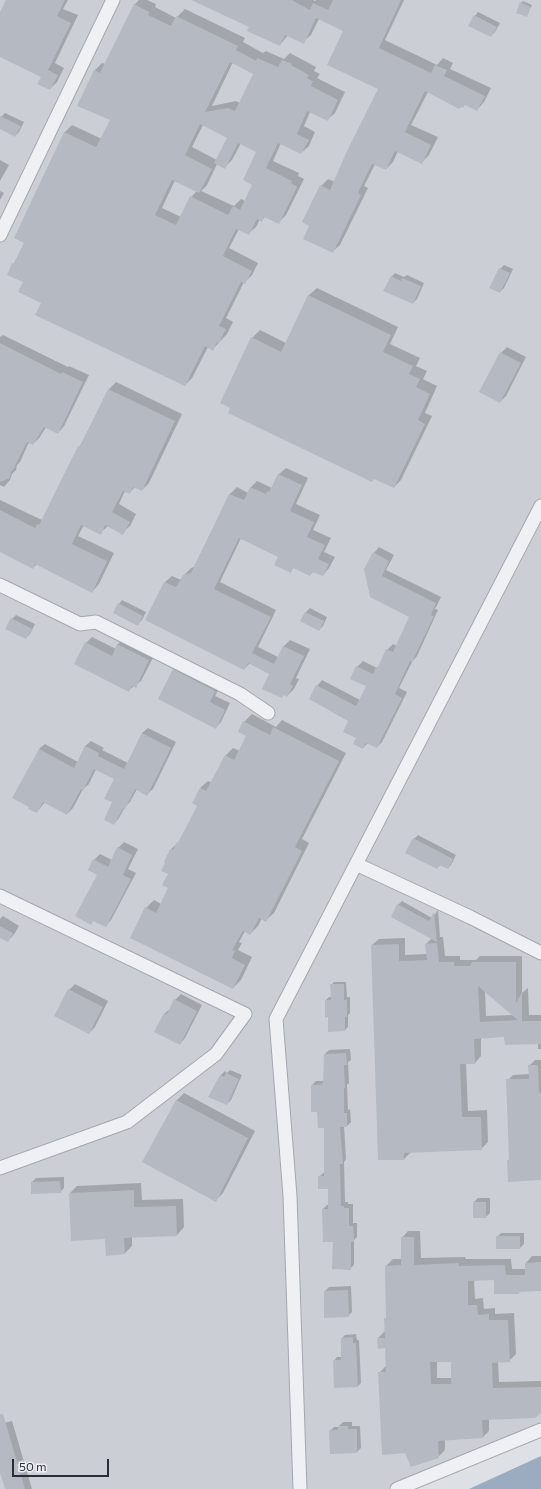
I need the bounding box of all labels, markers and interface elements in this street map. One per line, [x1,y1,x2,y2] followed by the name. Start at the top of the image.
[14,1451,111,1477] scale bar
[19,1459,47,1473] text: 50 m

